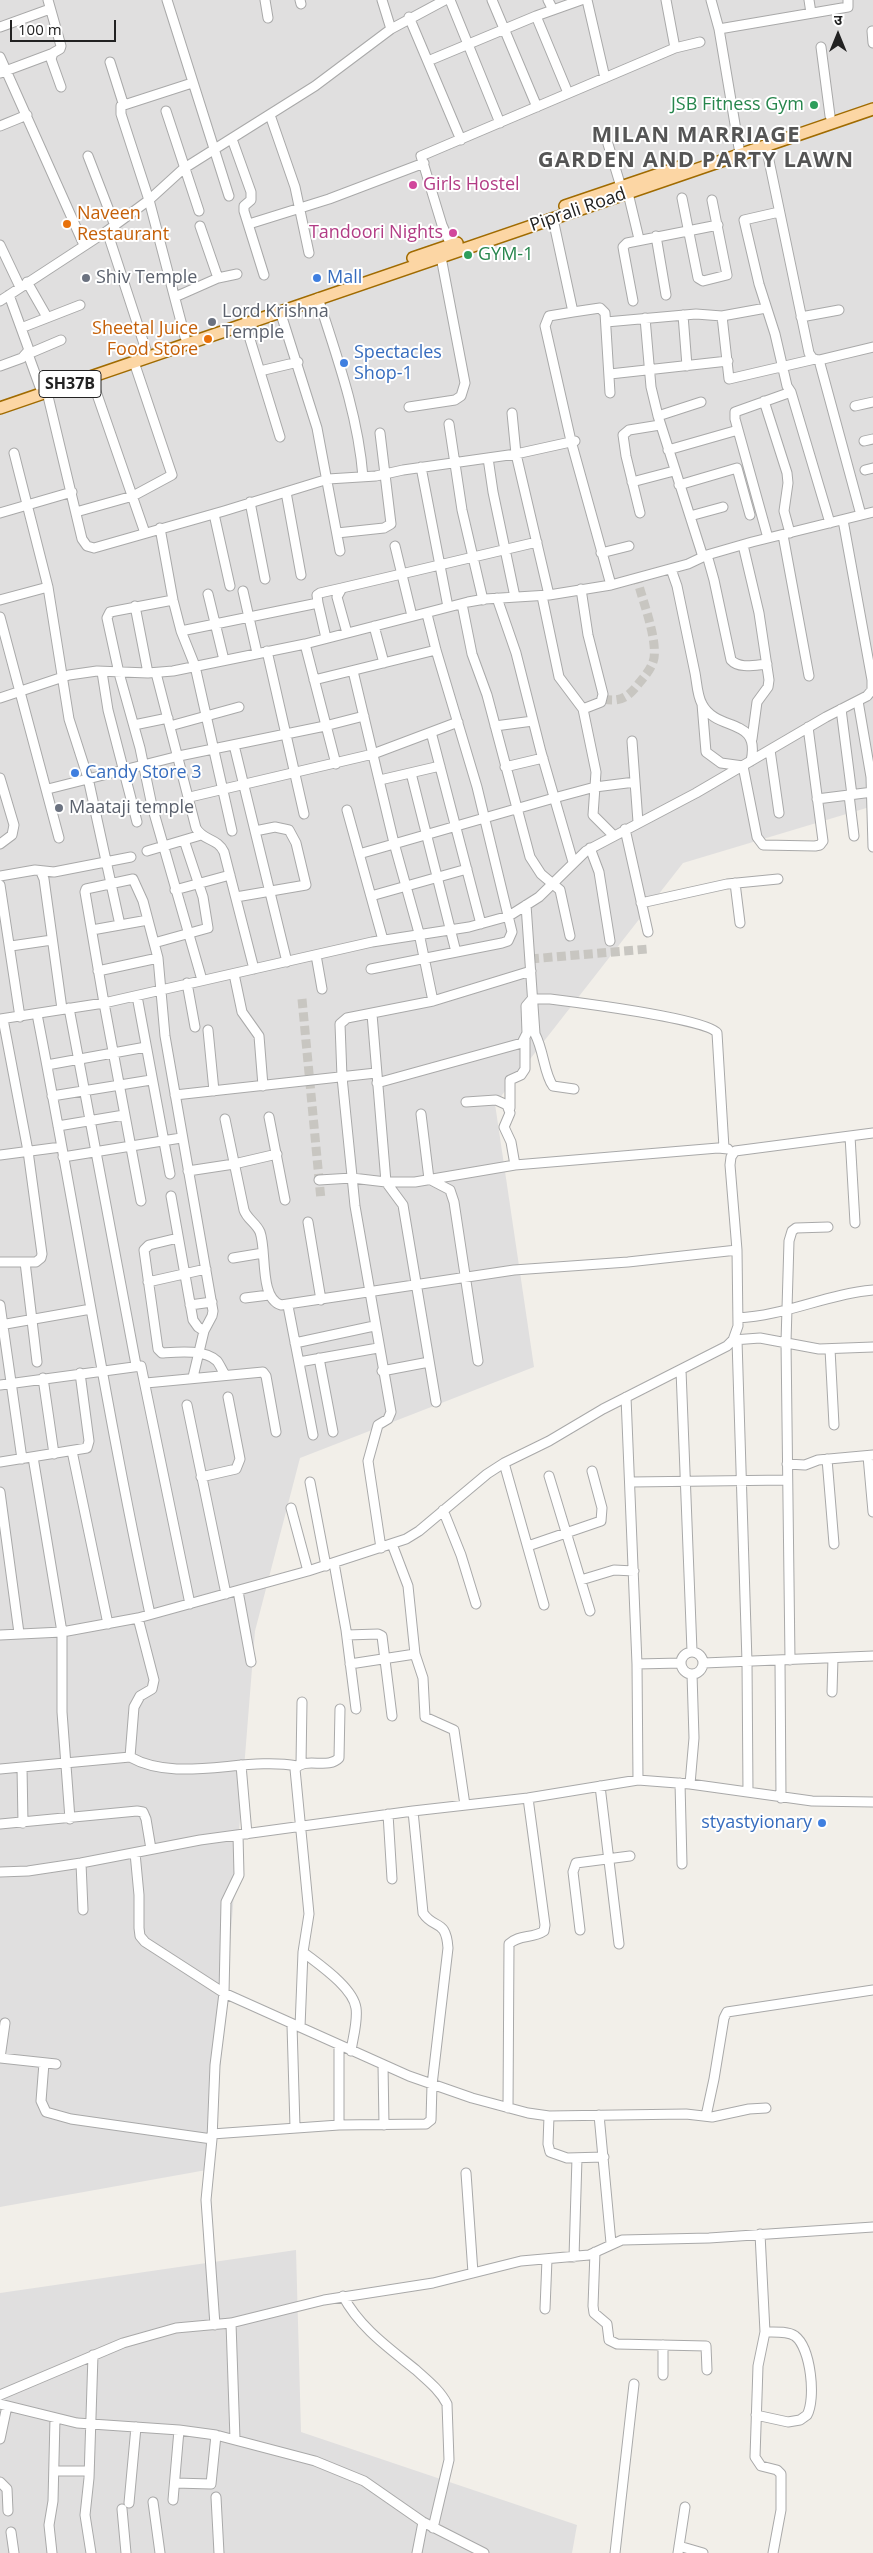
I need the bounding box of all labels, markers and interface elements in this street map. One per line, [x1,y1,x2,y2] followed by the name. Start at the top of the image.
[12,10,119,42] scale bar
[813,10,863,60] north arrow
[834,10,842,29] text: उ
[18,19,62,39] text: 100 m
[671,94,804,116] place label: JSB Fitness Gym
[808,99,820,111] marker: JSB Fitness Gym
[535,123,857,174] district label: MILAN MARRIAGE GARDEN AND PARTY LAWN
[423,174,520,196] place label: Girls Hostel
[407,179,419,191] marker: Girls Hostel
[527,183,629,237] street label: Piprali Road
[77,203,169,245] place label: Naveen Restaurant
[61,218,73,230] marker: Naveen Restaurant
[309,222,443,244] place label: Tandoori Nights
[447,227,459,239] marker: Tandoori Nights
[478,244,533,266] place label: GYM-1
[462,249,474,261] marker: GYM-1
[96,267,197,289] place label: Shiv Temple
[327,267,362,289] place label: Mall
[80,272,92,284] marker: Shiv Temple
[311,272,323,284] marker: Mall
[222,301,329,344] place label: Lord Krishna Temple
[206,316,218,328] marker: Lord Krishna Temple
[92,318,198,360] place label: Sheetal Juice Food Store
[202,333,214,345] marker: Sheetal Juice Food Store
[354,342,442,384] place label: Spectacles Shop-1
[338,357,350,369] marker: Spectacles Shop-1
[39,370,101,398] road number: SH37B
[85,762,202,784] place label: Candy Store 3
[69,767,81,779] marker: Candy Store 3
[69,797,194,819] place label: Maataji temple
[53,802,65,814] marker: Maataji temple
[701,1812,812,1834] place label: styastyionary
[816,1817,828,1829] marker: styastyionary

